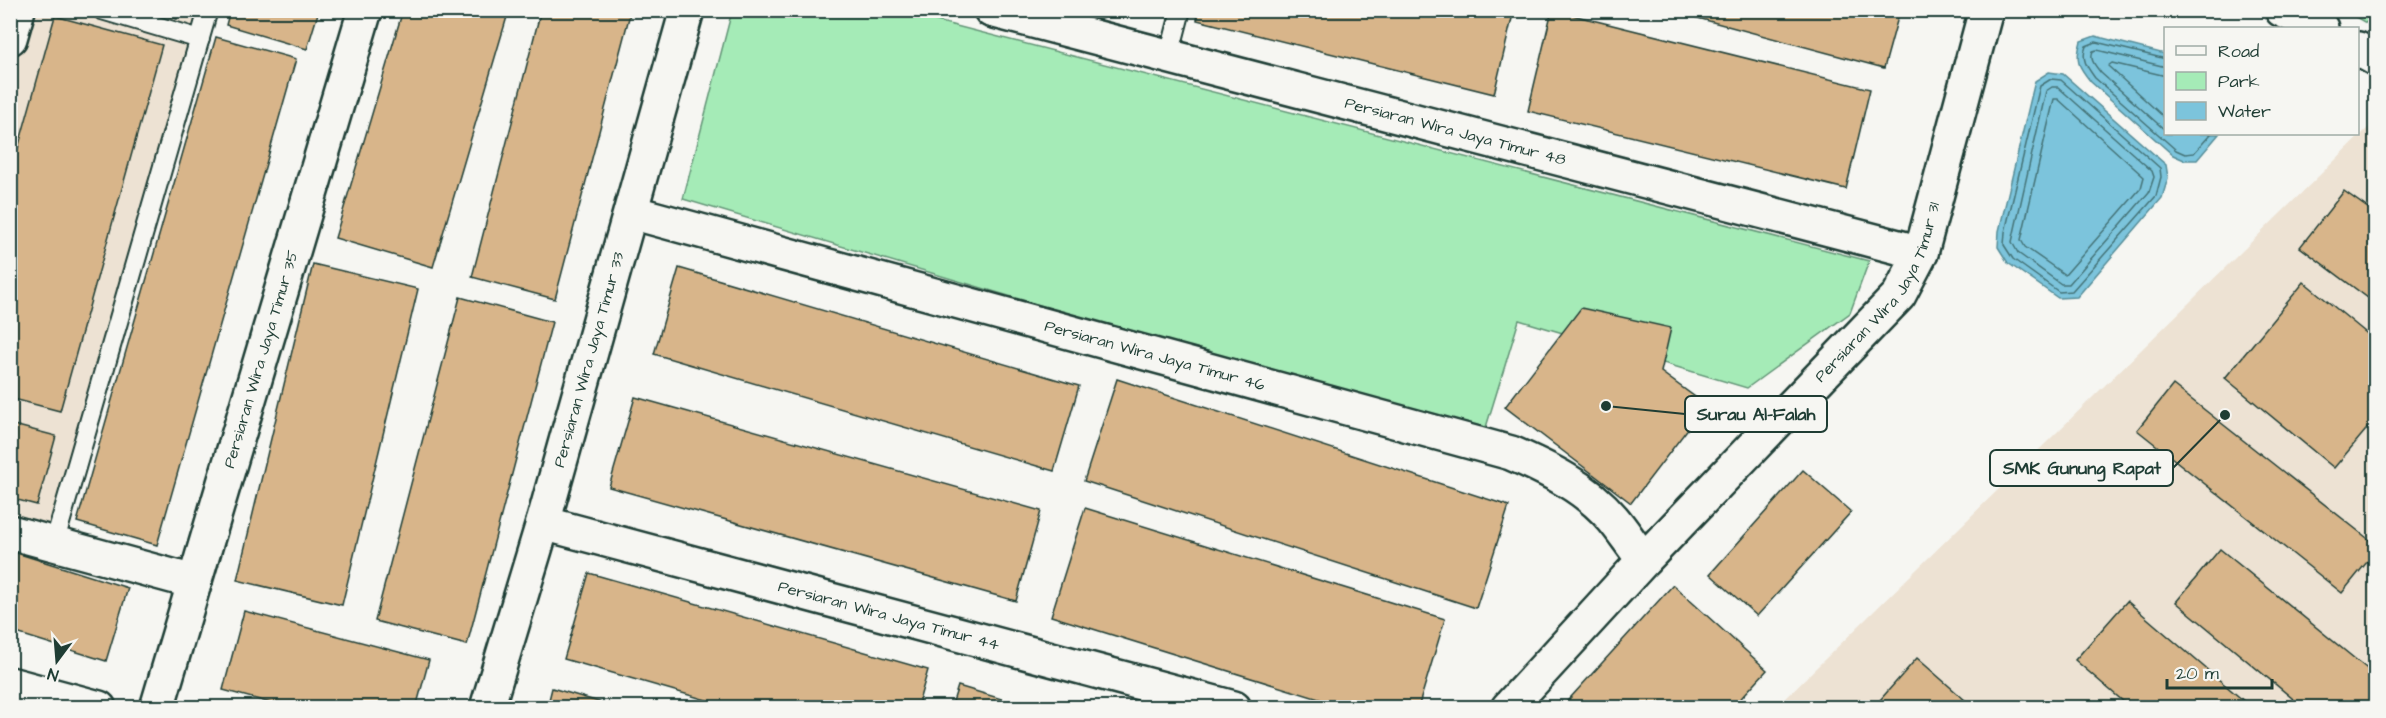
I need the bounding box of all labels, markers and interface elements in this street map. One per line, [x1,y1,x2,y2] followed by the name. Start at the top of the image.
[2164,27,2359,135] legend
[2218,39,2259,64] text: Road
[2218,69,2260,94] text: Park
[1342,92,1568,171] street label: Persiaran Wira Jaya Timur 48
[2218,99,2271,124] text: Water
[1810,200,1945,387] street label: Persiaran Wira Jaya Timur 31
[218,247,304,471] street label: Persiaran Wira Jaya Timur 35
[548,249,630,470] street label: Persiaran Wira Jaya Timur 33
[1042,315,1267,396] street label: Persiaran Wira Jaya Timur 46
[1685,396,1827,432] callout: Surau Al-Falah
[1696,402,1816,427] text: Surau Al-Falah
[1990,450,2173,486] callout: SMK Gunung Rapat
[2002,456,2162,482] text: SMK Gunung Rapat
[776,575,1002,656] street label: Persiaran Wira Jaya Timur 44
[27,631,87,691] north arrow
[2167,652,2272,690] scale bar
[2176,661,2219,686] text: 20 m
[45,663,61,686] text: N

